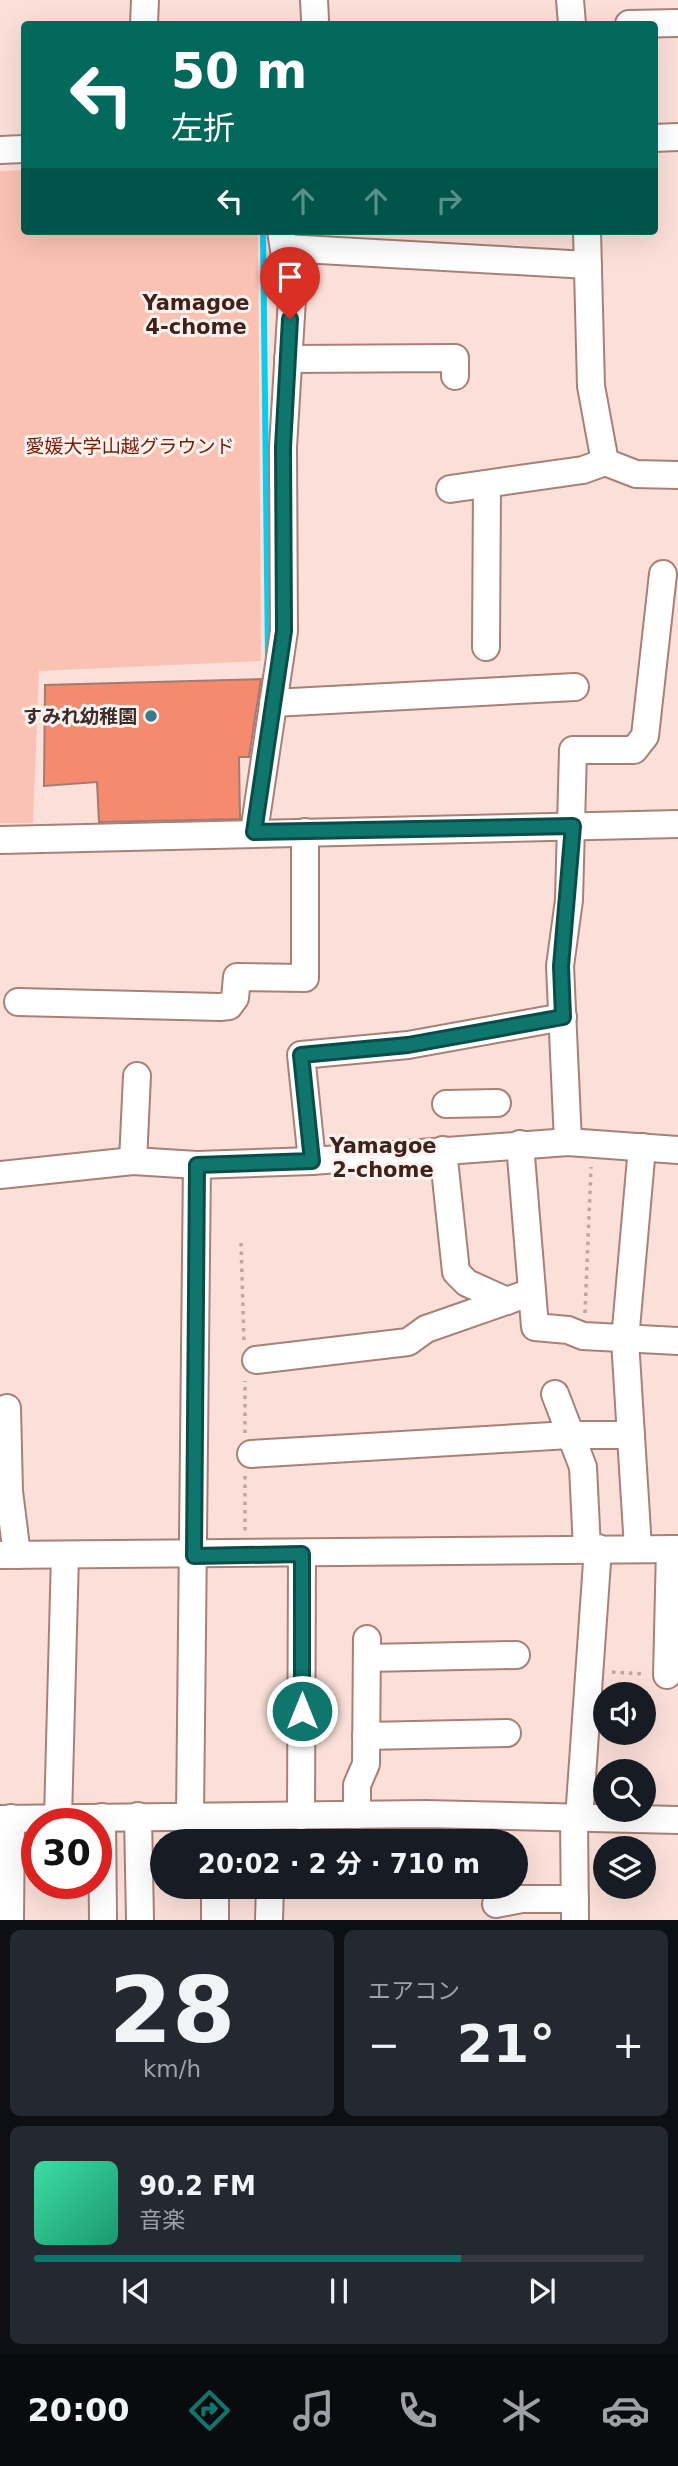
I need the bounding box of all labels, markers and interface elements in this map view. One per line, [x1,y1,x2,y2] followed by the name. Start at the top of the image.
[171,43,307,100] text: 50 m
[56,49,147,140] icon: left
[171,109,235,147] text: 左折
[211,182,249,220] icon: left
[284,182,322,220] icon: ahead
[357,182,395,220] icon: ahead
[430,182,468,220] icon: right
[260,247,320,319] pin
[271,258,309,296] icon: arrive
[141,291,250,339] district label: Yamagoe 4-chome
[25,435,235,457] park label: 愛媛大学山越グラウンド
[23,705,137,727] place label: すみれ幼稚園
[143,708,159,724] marker: すみれ幼稚園
[328,1134,437,1182] district label: Yamagoe 2-chome
[265,1674,339,1748] position arrow
[593,1682,656,1899] map controls
[593,1682,656,1745] button: sound
[593,1759,656,1822] button: search
[21,1808,112,1899] speed limit sign: 30
[593,1836,656,1899] button: layers
[198,1849,480,1879] text: 20:02 · 2 分 · 710 m
[109,1958,235,2063] text: 28
[368,1978,460,2004] text: エアコン
[457,2014,555,2074] text: 21°
[368,2023,400,2067] text: −
[612,2023,644,2067] text: +
[143,2056,201,2082] text: km/h
[139,2171,256,2201] text: 90.2 FM
[139,2207,185,2233] text: 音楽
[117,2272,155,2310] icon: previous
[320,2272,358,2310] icon: pause
[523,2272,561,2310] icon: next
[185,2386,234,2435] icon: directions
[289,2386,338,2435] icon: music
[393,2386,442,2435] icon: phone
[497,2386,546,2435] icon: climate
[601,2386,650,2435] icon: car
[28,2391,129,2429] text: 20:00

